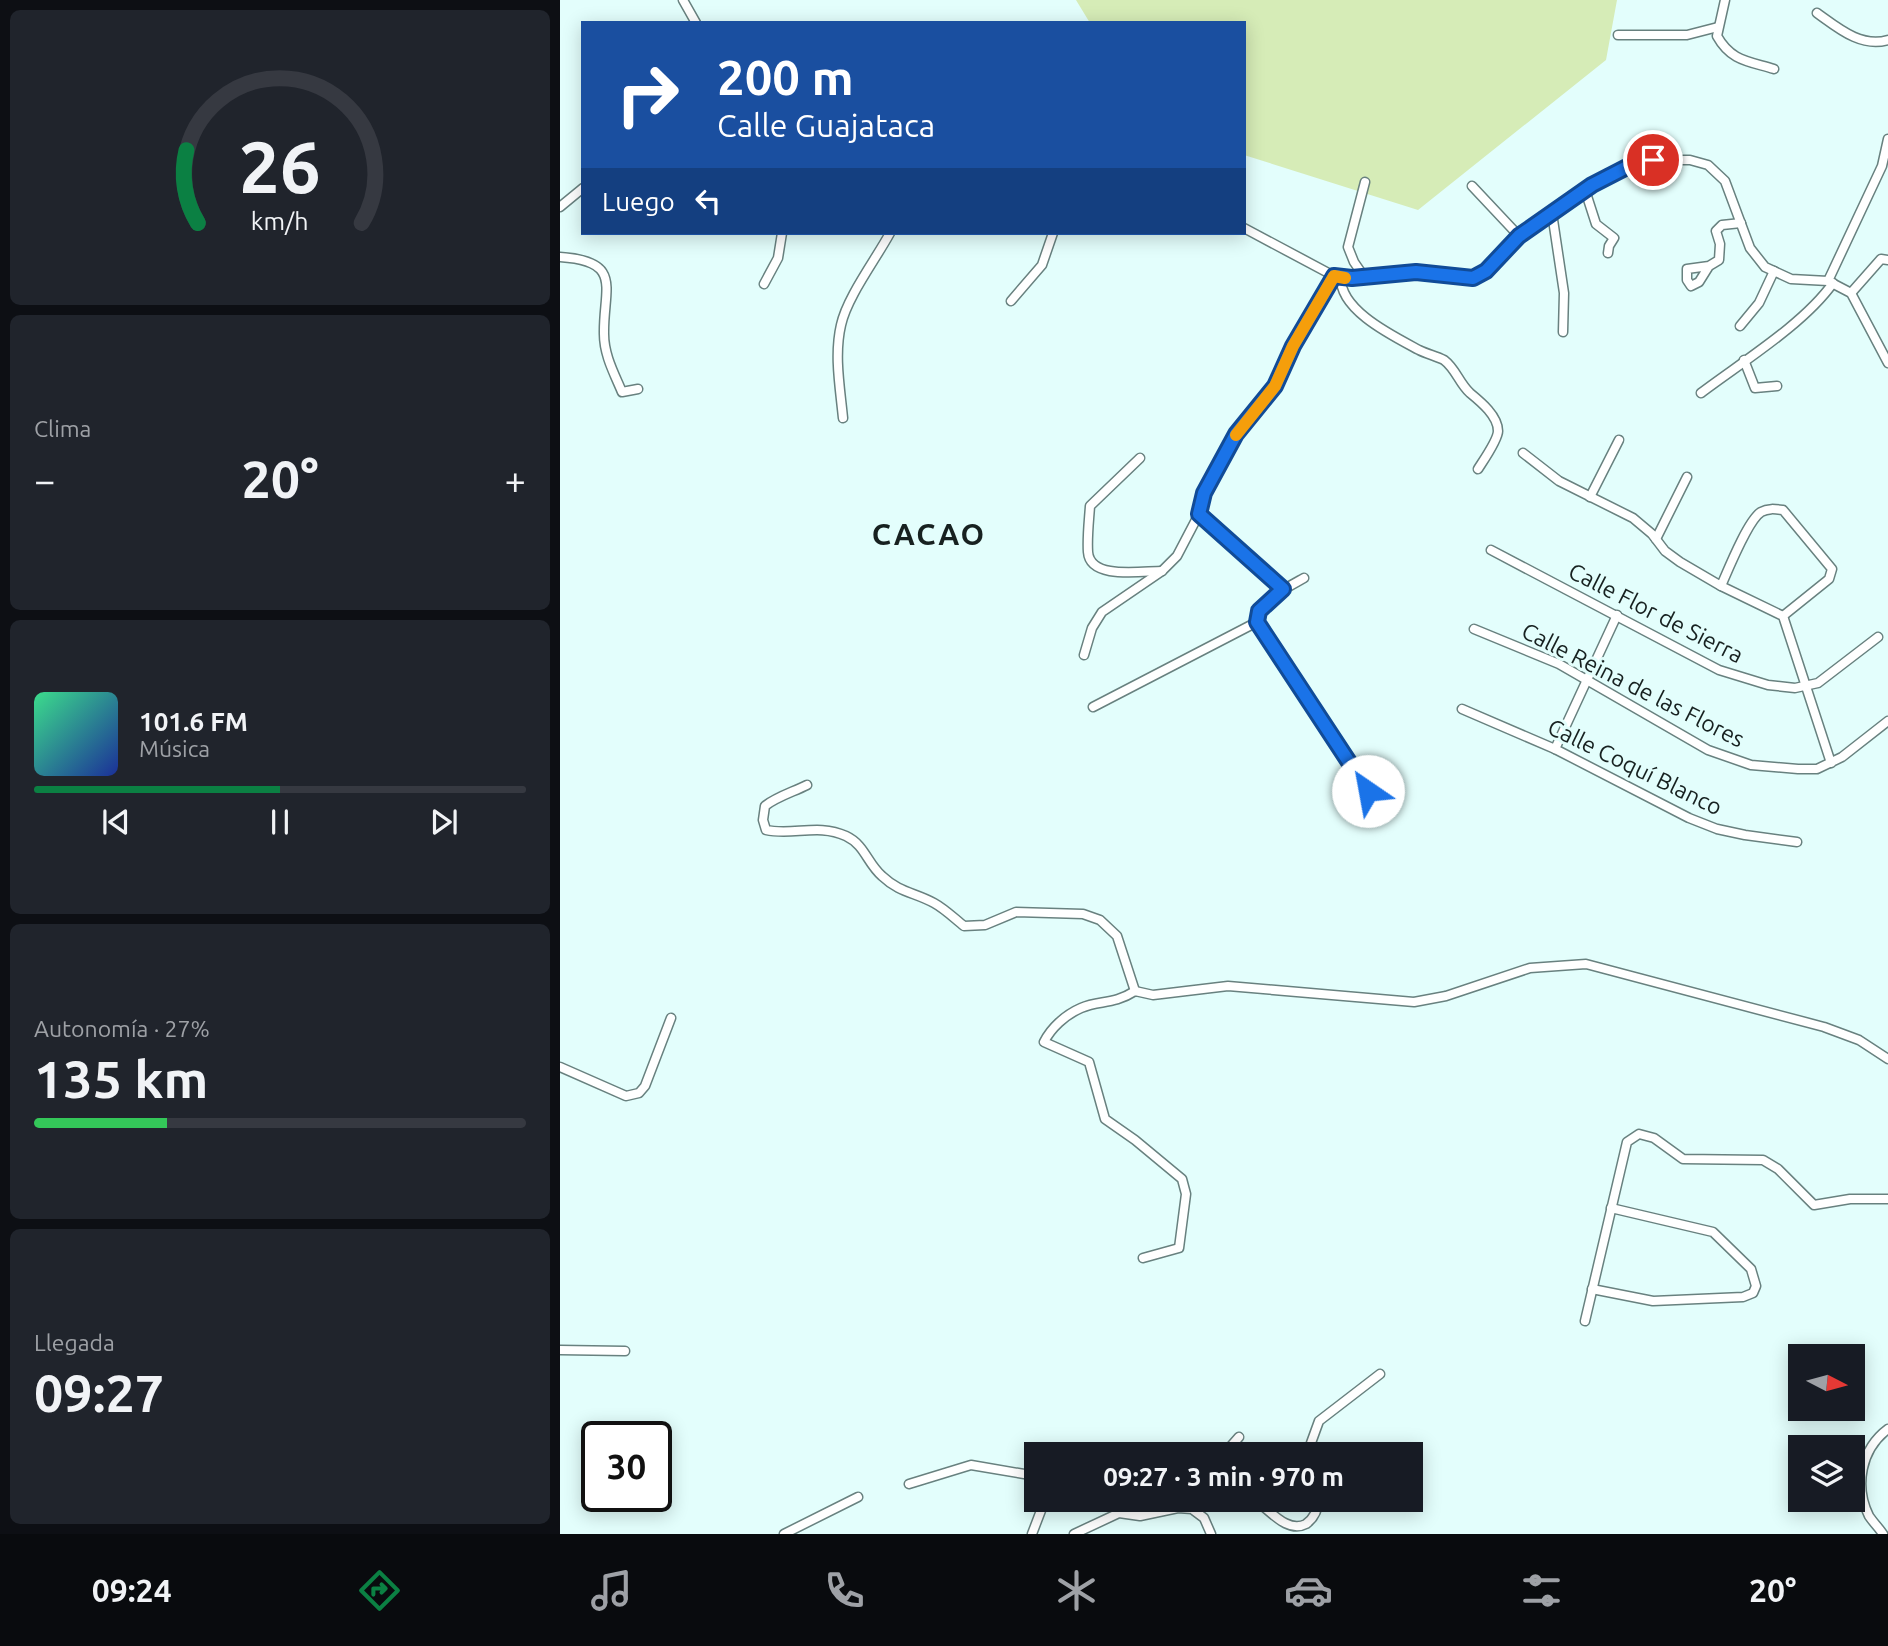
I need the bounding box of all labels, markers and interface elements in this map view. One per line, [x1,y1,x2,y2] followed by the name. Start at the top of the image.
[602,49,693,140] icon: right
[717,49,854,104] text: 200 m
[717,107,935,143] text: Calle Guajataca
[239,126,321,208] text: 26
[1623,130,1683,190] pin
[1634,141,1672,179] icon: arrive
[689,182,727,220] icon: left
[602,187,675,216] text: Luego
[251,207,309,235] text: km/h
[34,416,91,441] text: Clima
[241,450,319,508] text: 20°
[34,459,55,501] text: −
[505,459,526,501] text: +
[872,517,986,551] district label: CACAO
[1565,558,1748,667] street label: Calle Flor de Sierra
[1518,618,1749,752] street label: Calle Reina de las Flores
[139,707,248,736] text: 101.6 FM
[1544,714,1726,820] street label: Calle Coquí Blanco
[139,736,210,761] text: Música
[1331,754,1405,828] position arrow
[97,803,135,841] icon: previous
[261,803,299,841] icon: pause
[425,803,463,841] icon: next
[34,1016,210,1041] text: Autonomía · 27%
[34,1050,208,1108] text: 135 km
[34,1330,115,1355] text: Llegada
[1788,1344,1866,1421] north arrow
[1788,1344,1865,1512] map controls
[34,1364,164,1422] text: 09:27
[581,1421,672,1512] speed limit sign: 30
[1788,1435,1865,1512] button: layers
[1103,1462,1344,1491] text: 09:27 · 3 min · 970 m
[355,1566,404,1615] icon: directions
[587,1566,636,1615] icon: music
[820,1566,869,1615] icon: phone
[1052,1566,1101,1615] icon: climate
[1284,1566,1333,1615] icon: car
[1517,1566,1566,1615] icon: filters
[92,1572,172,1608] text: 09:24
[1749,1572,1796,1608] text: 20°

